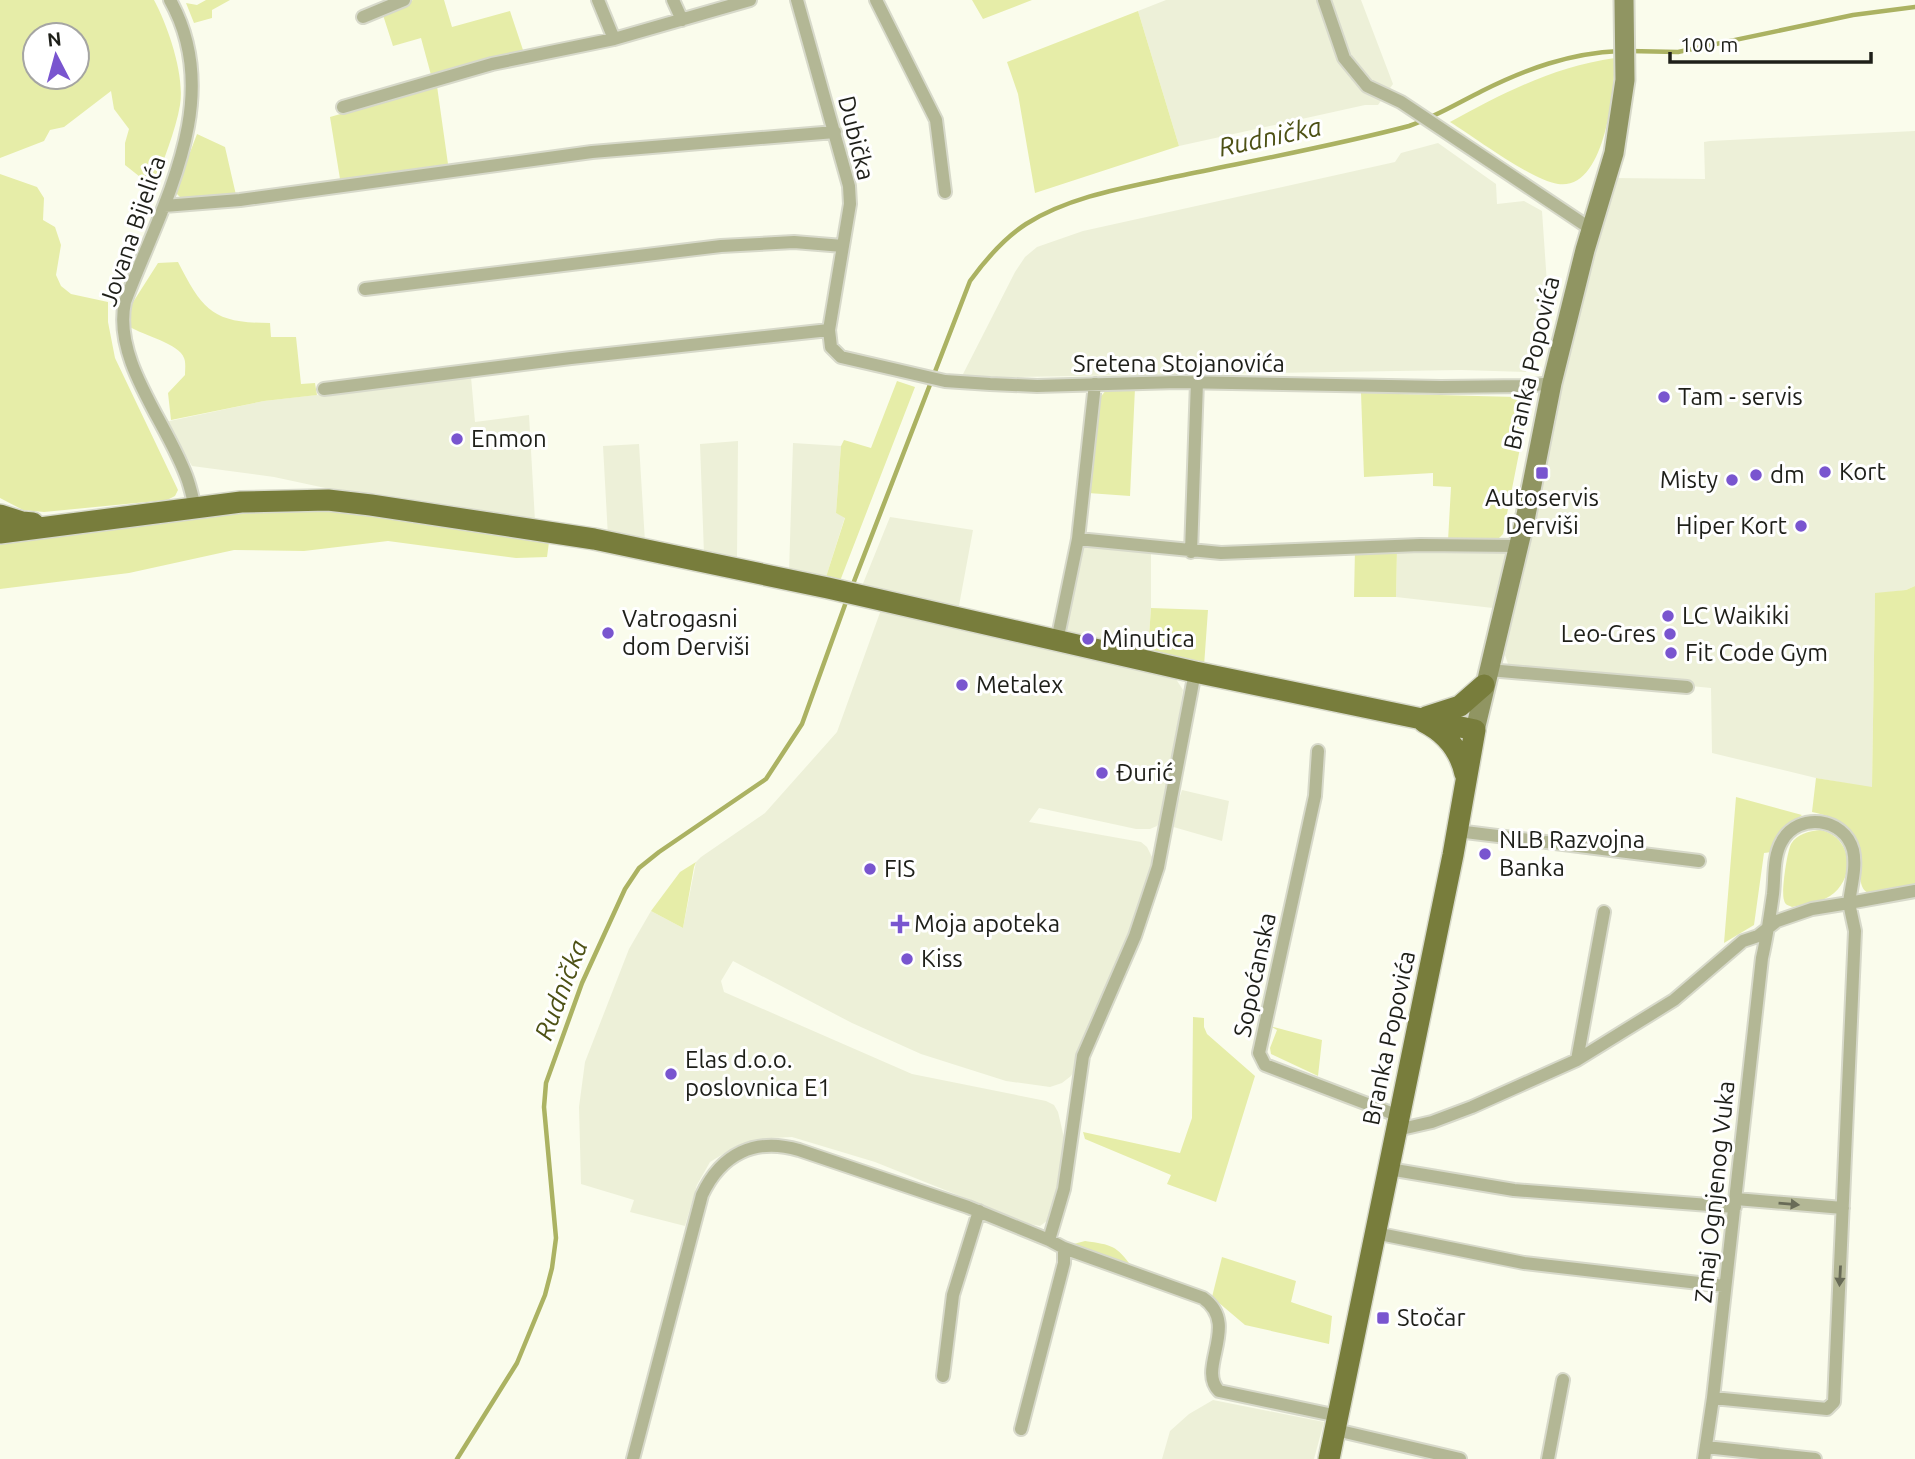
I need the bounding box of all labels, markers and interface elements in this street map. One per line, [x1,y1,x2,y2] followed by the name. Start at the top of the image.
[21,21,91,91] north arrow
[1670,21,1871,65] scale bar
[46,27,62,51] text: N
[1680,32,1738,56] text: 100 m
[833,93,880,183] street label: Dubička
[1216,111,1324,162] water label: Rudnička
[94,152,171,309] street label: Jovana Bijelića
[1498,273,1565,452] street label: Branka Popovića
[1073,350,1285,377] street label: Sretena Stojanovića
[1678,383,1803,410] place label: Tam - servis
[1656,389,1672,405] marker: Tam - servis
[471,425,547,452] place label: Enmon
[449,431,465,447] marker: Enmon
[1839,458,1886,485] place label: Kort
[1770,461,1805,488] place label: dm
[1817,464,1833,480] marker: Kort
[1534,465,1550,481] marker: Autoservis Derviši
[1660,466,1718,493] place label: Misty
[1748,467,1764,483] marker: dm
[1724,472,1740,488] marker: Misty
[1485,484,1599,539] place label: Autoservis Derviši
[1676,512,1788,539] place label: Hiper Kort
[1793,518,1809,534] marker: Hiper Kort
[1682,602,1789,629] place label: LC Waikiki
[622,605,750,660] place label: Vatrogasni dom Derviši
[1660,608,1676,624] marker: LC Waikiki
[1561,620,1656,647] place label: Leo-Gres
[600,625,616,641] marker: Vatrogasni dom Derviši
[1102,625,1195,652] place label: Minutica
[1662,626,1678,642] marker: Leo-Gres
[1080,631,1096,647] marker: Minutica
[1685,639,1828,666] place label: Fit Code Gym
[1663,645,1679,661] marker: Fit Code Gym
[976,671,1063,698] place label: Metalex
[954,677,970,693] marker: Metalex
[1116,759,1173,786] place label: Đurić
[1094,765,1110,781] marker: Đurić
[1499,826,1645,881] place label: NLB Razvojna Banka
[1477,846,1493,862] marker: NLB Razvojna Banka
[884,855,915,882] place label: FIS
[862,861,878,877] marker: FIS
[914,910,1060,937] place label: Moja apoteka
[1228,910,1281,1040] street label: Sopoćanska
[892,916,908,932] marker: Moja apoteka
[528,936,593,1044] water label: Rudnička
[921,945,963,972] place label: Kiss
[1357,948,1420,1127] street label: Branka Popovića
[899,951,915,967] marker: Kiss
[685,1046,831,1101] place label: Elas d.o.o. poslovnica E1
[663,1066,679,1082] marker: Elas d.o.o. poslovnica E1
[1689,1080,1740,1304] street label: Zmaj Ognjenog Vuka
[1779,1199,1801,1210] one-way arrow
[1834,1266,1845,1288] one-way arrow
[1397,1304,1466,1331] place label: Stočar
[1375,1310,1391,1326] marker: Stočar

